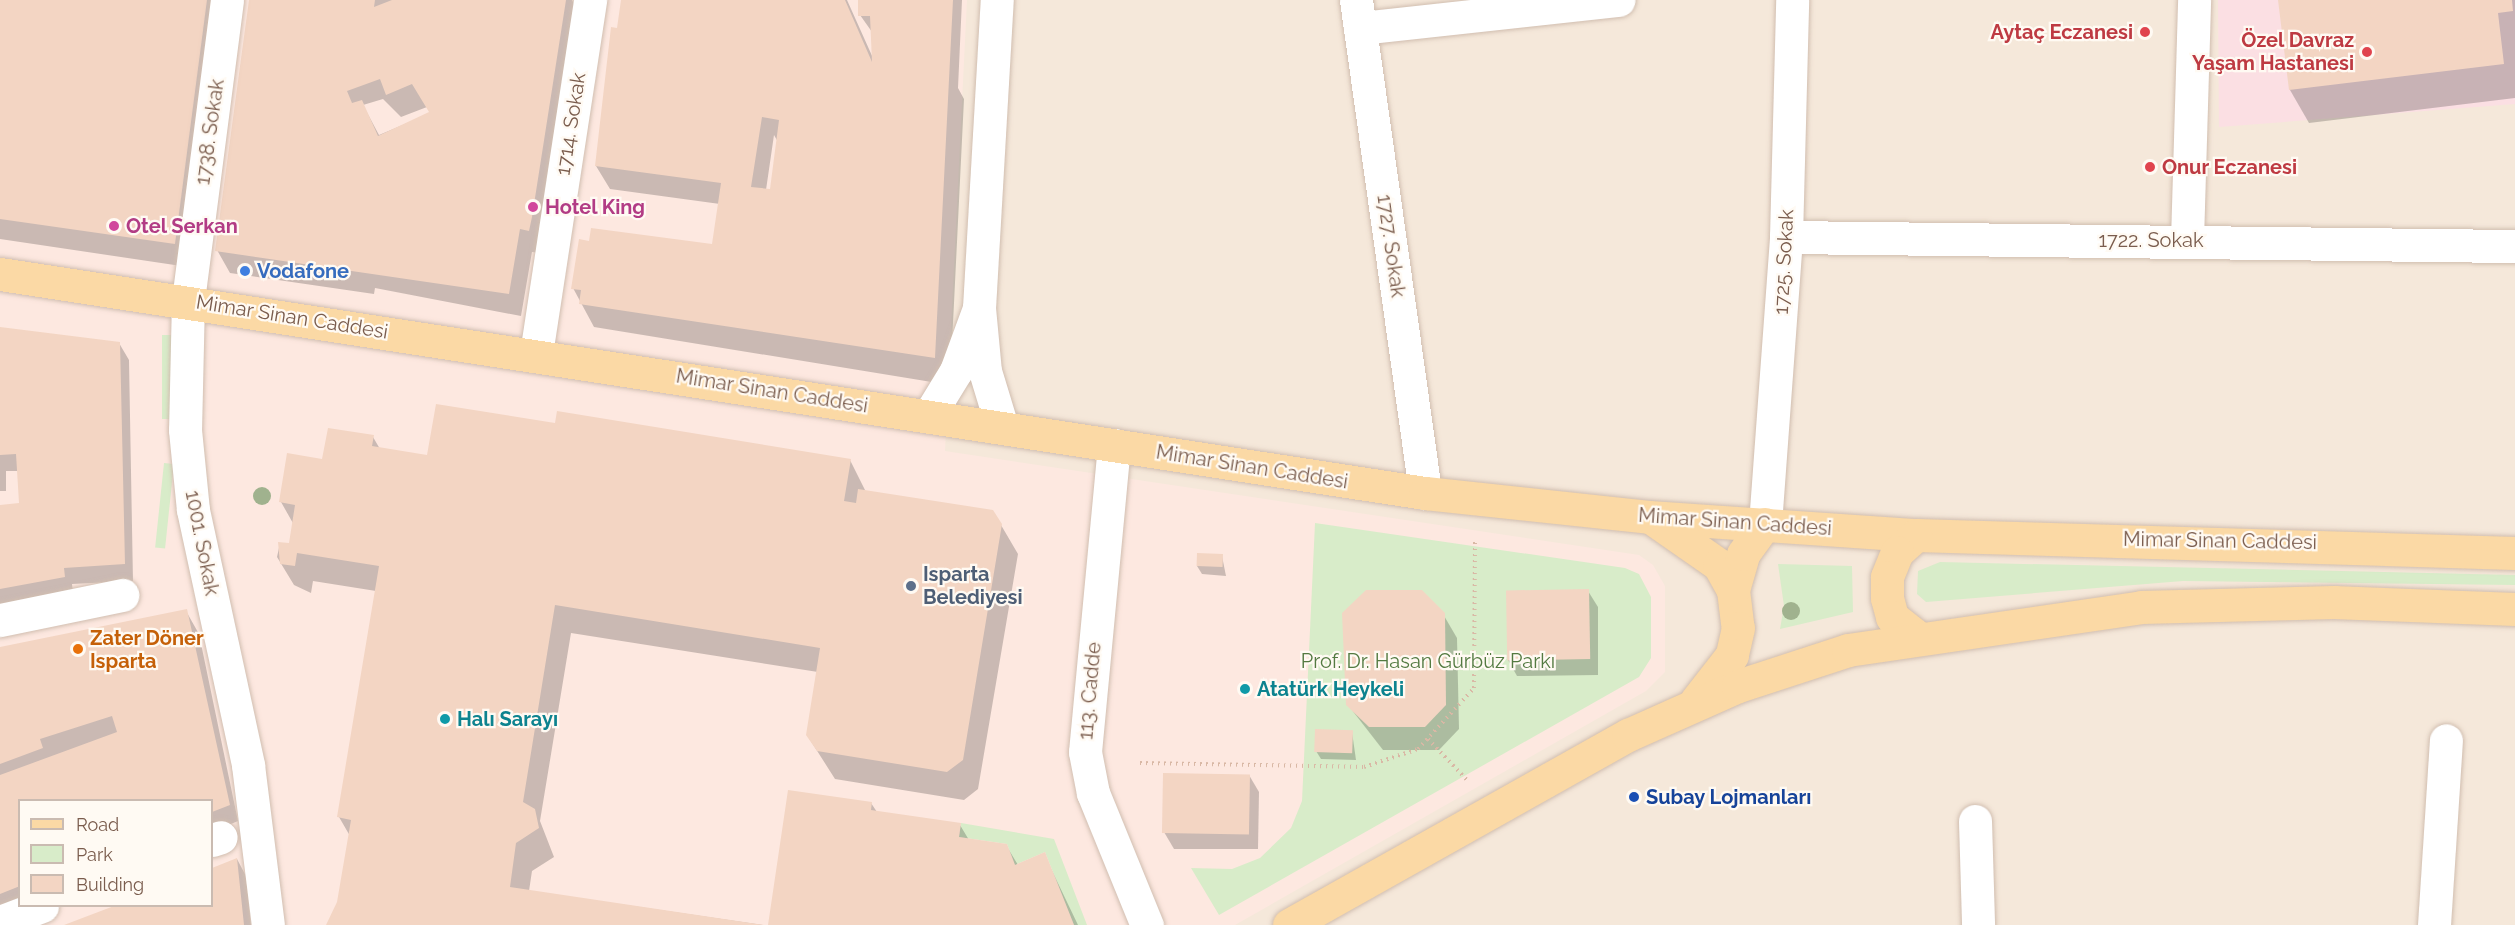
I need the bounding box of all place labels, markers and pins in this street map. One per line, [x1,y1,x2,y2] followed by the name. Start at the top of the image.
[1991,20,2133,44] place label: Aytaç Eczanesi
[2138,25,2152,39] marker: Aytaç Eczanesi
[2192,28,2354,75] place label: Özel Davraz Yaşam Hastanesi
[2358,43,2376,61] marker: Özel Davraz Yaşam Hastanesi
[2162,155,2297,179] place label: Onur Eczanesi
[2143,160,2157,174] marker: Onur Eczanesi
[545,195,646,219] place label: Hotel King
[526,200,540,214] marker: Hotel King
[126,214,238,238] place label: Otel Serkan
[107,219,121,233] marker: Otel Serkan
[257,259,349,283] place label: Vodafone
[238,264,252,278] marker: Vodafone
[923,562,1023,609] place label: Isparta Belediyesi
[904,579,918,593] marker: Isparta Belediyesi
[90,626,204,673] place label: Zater Döner Isparta
[71,642,85,656] marker: Zater Döner Isparta
[1257,677,1404,701] place label: Atatürk Heykeli
[1238,682,1252,696] marker: Atatürk Heykeli
[457,707,558,731] place label: Halı Sarayı
[438,712,452,726] marker: Halı Sarayı
[1646,785,1812,809] place label: Subay Lojmanları
[1627,790,1641,804] marker: Subay Lojmanları

